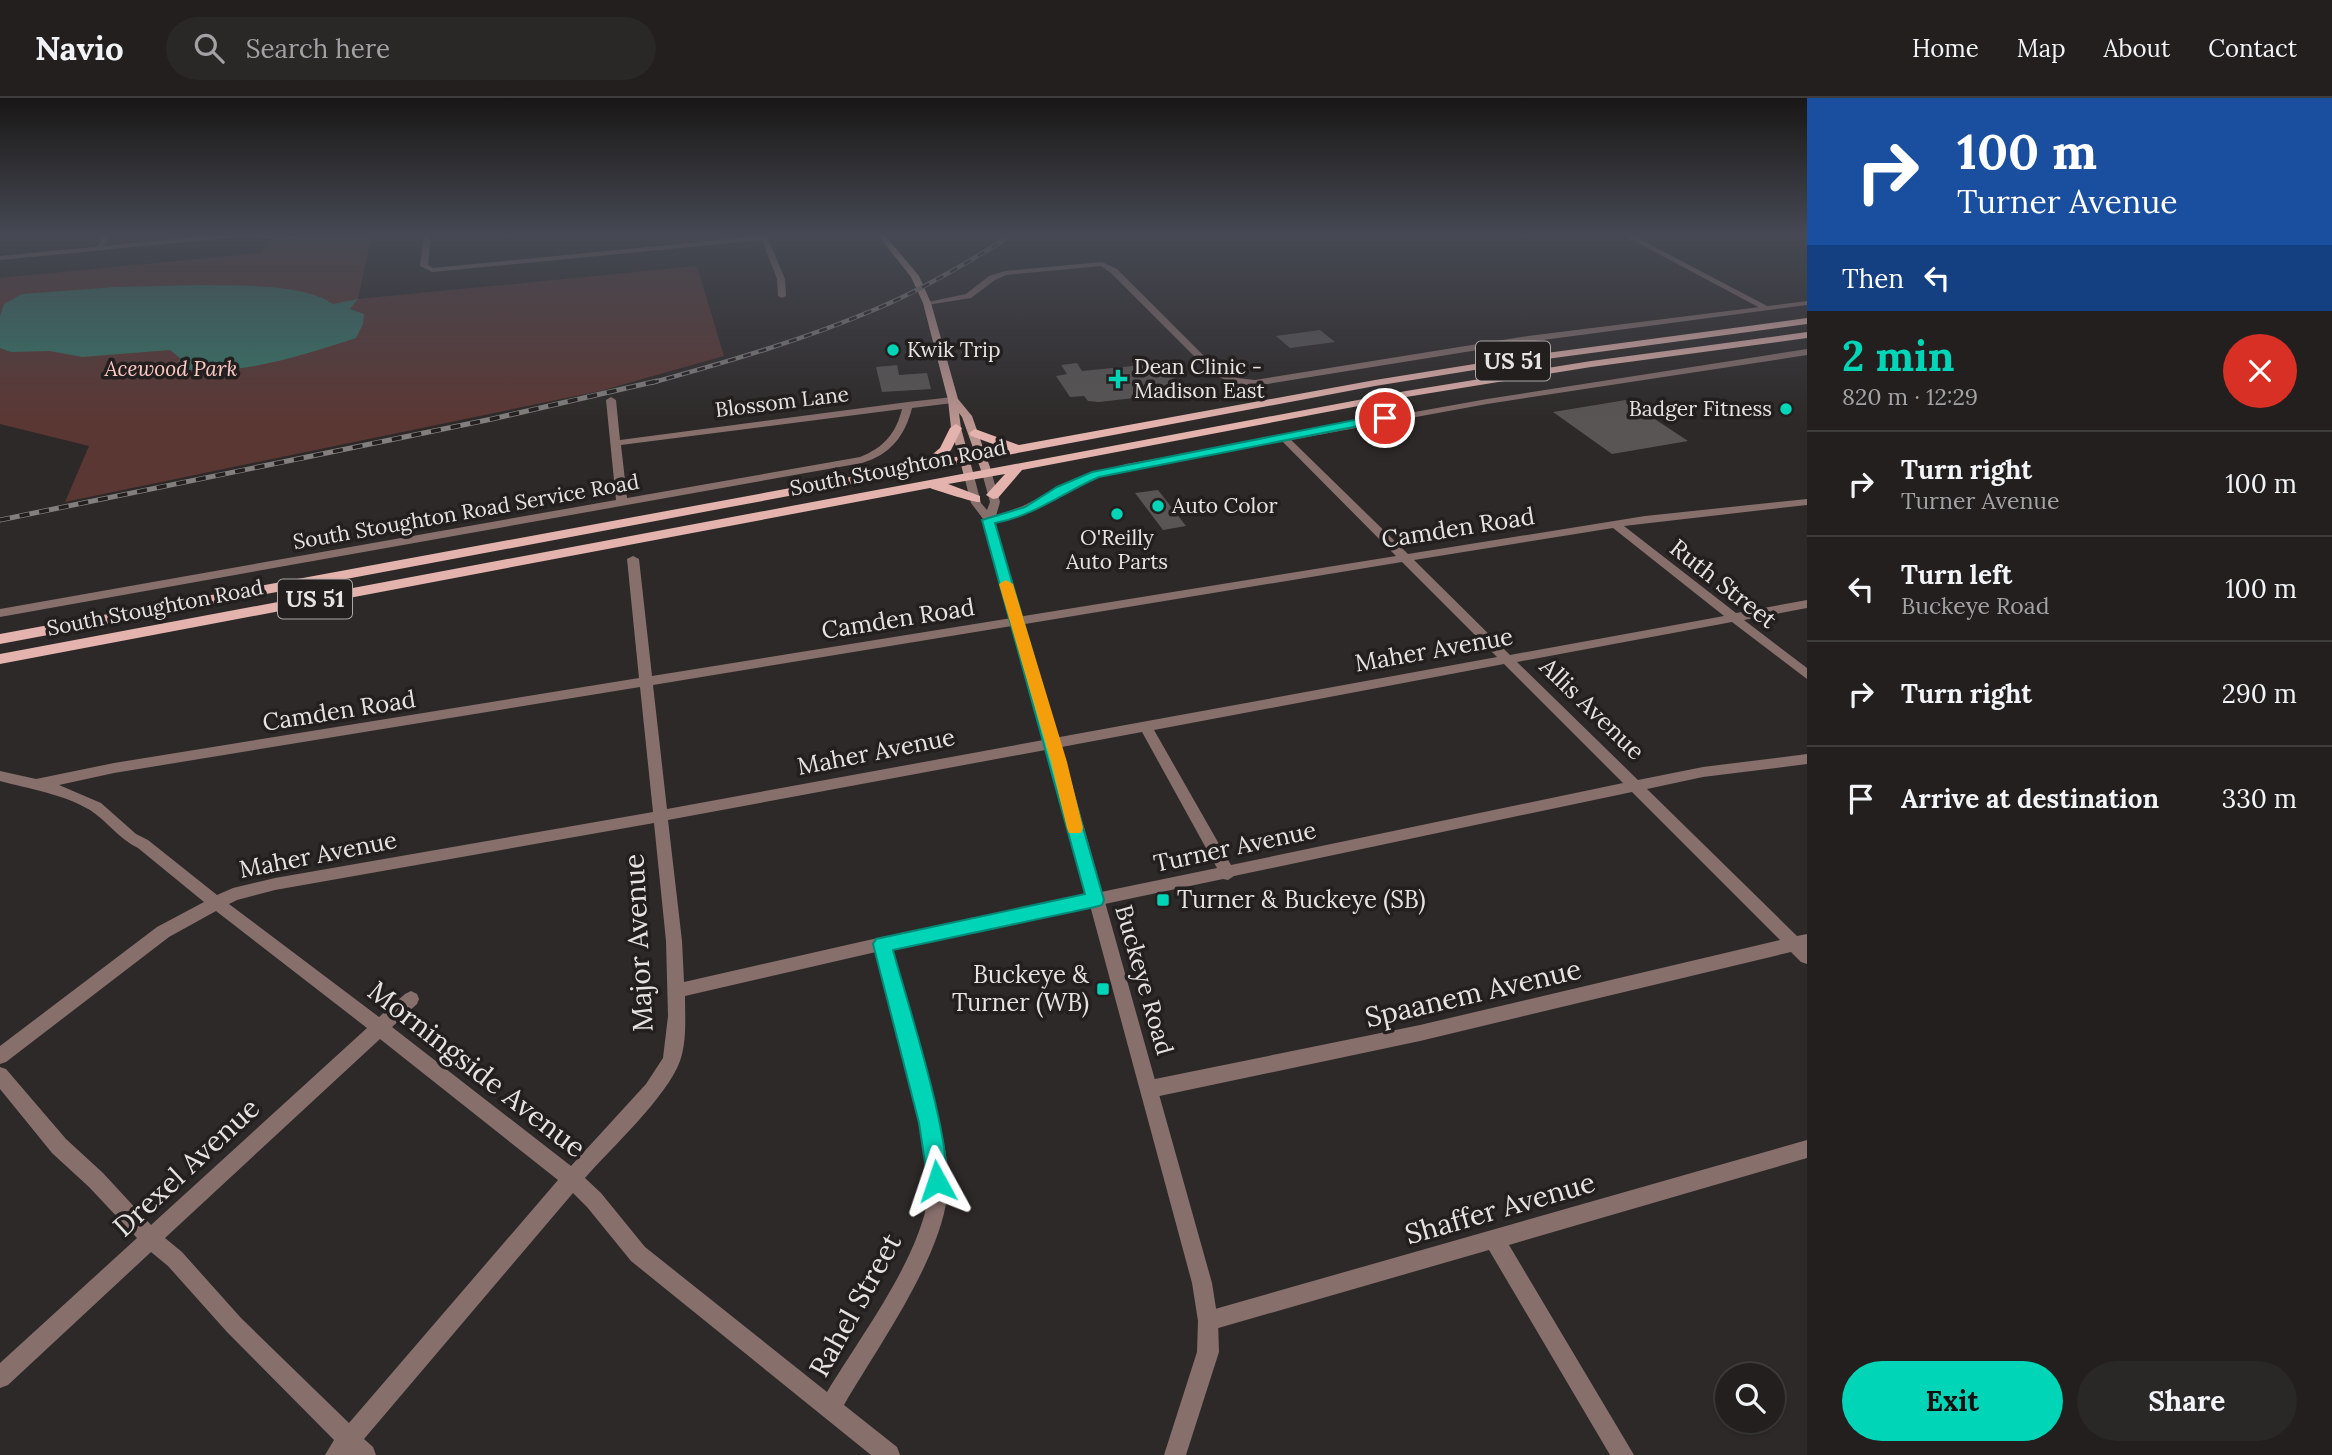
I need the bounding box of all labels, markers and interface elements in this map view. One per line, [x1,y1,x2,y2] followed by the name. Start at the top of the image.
[166,17,656,80] search box
[35,27,124,69] text: Navio
[190,29,228,67] icon: search
[246,32,390,65] text: Search here
[1912,33,1979,64] text: Home
[2017,33,2066,64] text: Map
[2104,33,2170,64] text: About
[2208,33,2297,64] text: Contact
[1957,120,2097,182] text: 100 m
[1842,126,1933,217] icon: right
[1957,181,2178,222] text: Turner Avenue
[1918,259,1956,297] icon: left
[1842,262,1904,295] text: Then
[1842,329,1955,383] text: 2 min
[2223,334,2297,408] button: close
[907,336,1001,363] place label: Kwik Trip
[885,342,901,358] marker: Kwik Trip
[1476,342,1550,380] road number: US 51
[1134,353,1265,404] place label: Dean Clinic - Madison East
[104,355,237,382] park label: Acewood Park
[1108,369,1128,389] marker: Dean Clinic - Madison East
[714,380,850,423] street label: Blossom Lane
[1842,382,1978,411] text: 820 m · 12:29
[1355,388,1415,448] pin
[1629,395,1772,422] place label: Badger Fitness
[1366,399,1404,437] icon: arrive
[1778,401,1794,417] marker: Badger Fitness
[788,433,1008,502] street label: South Stoughton Road
[1901,453,2032,486] text: Turn right
[1842,465,1880,503] icon: right
[2225,467,2297,500] text: 100 m
[291,468,641,555] street label: South Stoughton Road Service Road
[1901,486,2060,515] text: Turner Avenue
[1171,492,1278,519] place label: Auto Color
[1150,498,1166,514] marker: Auto Color
[1379,500,1537,555] street label: Camden Road
[1109,506,1125,522] marker: O'Reilly Auto Parts
[1065,524,1168,575] place label: O'Reilly Auto Parts
[1664,532,1784,635] street label: Ruth Street
[1901,558,2012,591] text: Turn left
[1842,570,1880,608] icon: left
[2225,572,2297,605] text: 100 m
[45,573,265,642] street label: South Stoughton Road
[278,579,352,618] road number: US 51
[819,591,977,646] street label: Camden Road
[1901,591,2049,620] text: Buckeye Road
[1352,620,1515,679] street label: Maher Avenue
[1533,650,1651,766] street label: Allis Avenue
[1842,675,1880,713] icon: right
[1901,677,2032,710] text: Turn right
[2222,677,2297,710] text: 290 m
[260,683,418,738] street label: Camden Road
[794,721,957,782] street label: Maher Avenue
[1842,780,1880,818] icon: arrive
[1901,782,2159,815] text: Arrive at destination
[2222,782,2297,815] text: 330 m
[1151,814,1319,879] street label: Turner Avenue
[236,824,399,885] street label: Maher Avenue
[615,853,661,1033] street label: Major Avenue
[1177,884,1426,915] place label: Turner & Buckeye (SB)
[1155,892,1171,908] marker: Turner & Buckeye (SB)
[1108,901,1181,1059] street label: Buckeye Road
[1361,951,1585,1035] street label: Spaanem Avenue
[952,959,1089,1018] place label: Buckeye & Turner (WB)
[361,973,593,1165] street label: Morningside Avenue
[1095,981,1111,997] marker: Buckeye & Turner (WB)
[105,1090,267,1244] street label: Drexel Avenue
[900,1144,974,1218] position arrow
[1401,1164,1599,1252] street label: Shaffer Avenue
[801,1227,909,1383] street label: Rahel Street
[1842,1361,2063,1441] button: Exit
[2077,1361,2297,1441] button: Share
[1715,1363,1785,1433] map controls
[1715,1363,1785,1433] button: search

